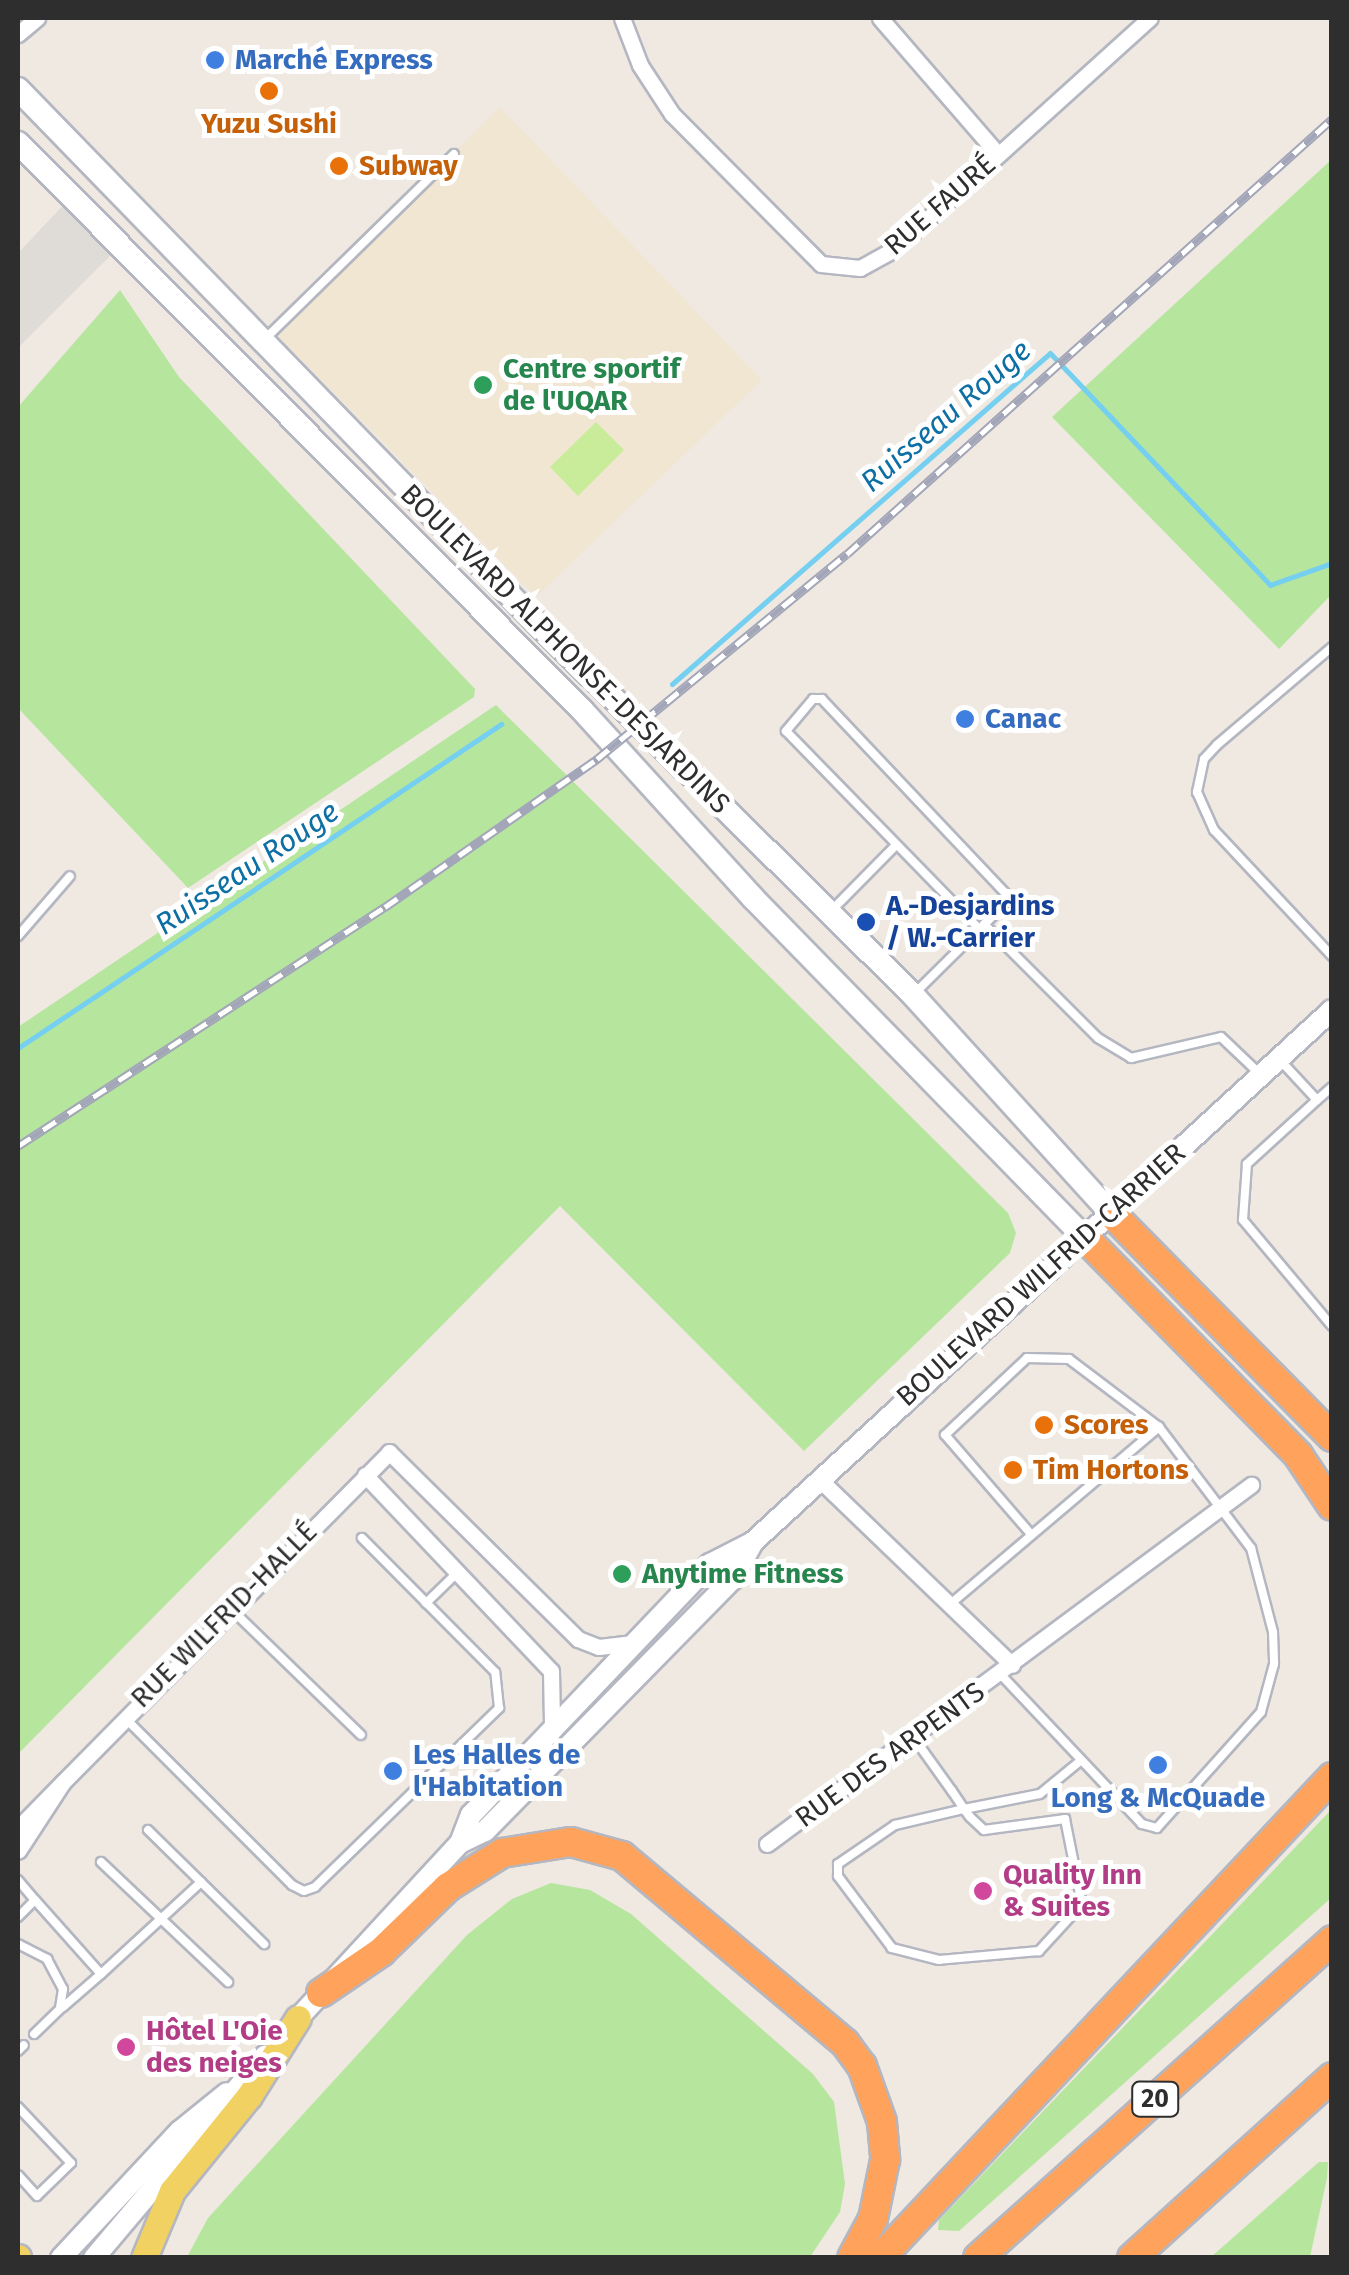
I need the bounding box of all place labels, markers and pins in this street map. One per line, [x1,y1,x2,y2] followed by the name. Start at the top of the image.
[235,43,433,77] place label: Marché Express
[204,49,226,71] marker: Marché Express
[258,80,280,102] marker: Yuzu Sushi
[201,107,337,141] place label: Yuzu Sushi
[359,149,458,183] place label: Subway
[328,155,350,177] marker: Subway
[503,352,680,418] place label: Centre sportif de l'UQAR
[472,374,494,396] marker: Centre sportif de l'UQAR
[985,702,1061,736] place label: Canac
[954,708,976,730] marker: Canac
[886,889,1055,955] place label: A.-Desjardins / W.-Carrier
[855,911,877,933] marker: A.-Desjardins / W.-Carrier
[1064,1408,1149,1442] place label: Scores
[1033,1414,1055,1436] marker: Scores
[1033,1453,1189,1487] place label: Tim Hortons
[1002,1459,1024,1481] marker: Tim Hortons
[642,1557,843,1591] place label: Anytime Fitness
[611,1563,633,1585] marker: Anytime Fitness
[413,1738,580,1804] place label: Les Halles de l'Habitation
[1147,1754,1169,1776] marker: Long & McQuade
[382,1760,404,1782] marker: Les Halles de l'Habitation
[1051,1781,1265,1815] place label: Long & McQuade
[1003,1858,1142,1924] place label: Quality Inn & Suites
[972,1880,994,1902] marker: Quality Inn & Suites
[146,2014,283,2080] place label: Hôtel L'Oie des neiges
[115,2036,137,2058] marker: Hôtel L'Oie des neiges

